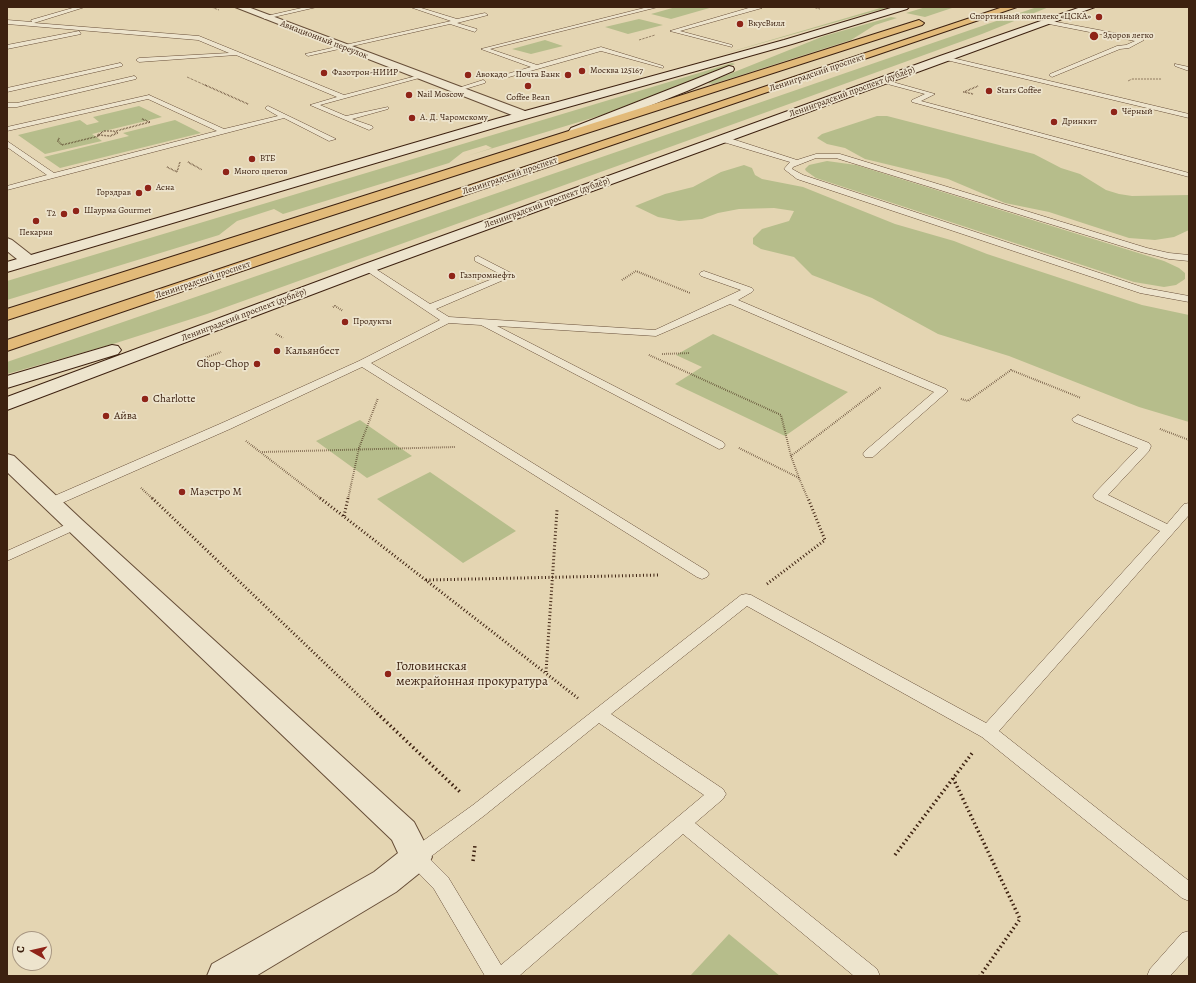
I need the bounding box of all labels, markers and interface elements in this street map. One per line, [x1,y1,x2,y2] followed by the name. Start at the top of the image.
[970,12,1091,22] place label: Спортивный комплекс «ЦСКА»
[1094,12,1104,22] marker: Спортивный комплекс «ЦСКА»
[279,18,369,62] street label: Авиационный переулок
[735,19,745,29] marker: ВкусВилл
[748,19,785,29] place label: ВкусВилл
[1088,30,1100,42] marker: Здоров легко
[1103,31,1153,41] place label: Здоров легко
[768,52,866,94] street label: Ленинградский проспект
[788,64,916,120] street label: Ленинградский проспект (дублёр)
[577,66,587,76] marker: Москва 125167
[590,66,643,76] place label: Москва 125167
[319,68,329,78] marker: Фазотрон-НИИР
[332,68,398,78] place label: Фазотрон-НИИР
[463,70,473,80] marker: Авокадо
[476,70,508,80] place label: Авокадо
[516,70,560,80] place label: Почта Банк
[563,70,573,80] marker: Почта Банк
[523,81,533,91] marker: Coffee Bean
[984,86,994,96] marker: Stars Coffee
[997,86,1041,96] place label: Stars Coffee
[404,90,414,100] marker: Nail Moscow
[417,90,464,100] place label: Nail Moscow
[506,93,550,103] place label: Coffee Bean
[1109,107,1119,117] marker: Чёрный
[1122,107,1153,117] place label: Чёрный
[407,113,417,123] marker: А. Д. Чаромскому
[420,113,488,123] place label: А. Д. Чаромскому
[1049,117,1059,127] marker: Дринкит
[1062,117,1097,127] place label: Дринкит
[247,154,257,164] marker: ВТБ
[260,154,275,164] place label: ВТБ
[461,155,559,197] street label: Ленинградский проспект
[221,167,231,177] marker: Много цветов
[234,167,288,177] place label: Много цветов
[483,175,611,231] street label: Ленинградский проспект (дублёр)
[143,183,153,193] marker: Асна
[156,183,174,193] place label: Асна
[96,188,131,198] place label: Горздрав
[134,188,144,198] marker: Горздрав
[71,206,81,216] marker: Шаурма Gourmet
[84,206,151,216] place label: Шаурма Gourmet
[47,209,56,219] place label: T2
[59,209,69,219] marker: T2
[31,216,41,226] marker: Пекарня
[19,228,53,238] place label: Пекарня
[154,259,252,301] street label: Ленинградский проспект
[447,271,457,281] marker: Газпромнефть
[460,271,515,281] place label: Газпромнефть
[180,286,308,344] street label: Ленинградский проспект (дублёр)
[340,317,350,327] marker: Продукты
[353,317,392,327] place label: Продукты
[285,344,339,358] place label: Кальянбест
[272,346,282,356] marker: Кальянбест
[197,357,249,371] place label: Chop-Chop
[252,359,262,369] marker: Chop-Chop
[153,392,195,406] place label: Charlotte
[140,394,150,404] marker: Charlotte
[114,409,137,423] place label: Айва
[101,411,111,421] marker: Айва
[190,485,242,499] place label: Маэстро М
[177,487,187,497] marker: Маэстро М
[396,659,548,690] place label: Головинская межрайонная прокуратура
[383,669,393,679] marker: Головинская межрайонная прокуратура
[12,931,52,971] north arrow
[13,945,29,954] text: С

